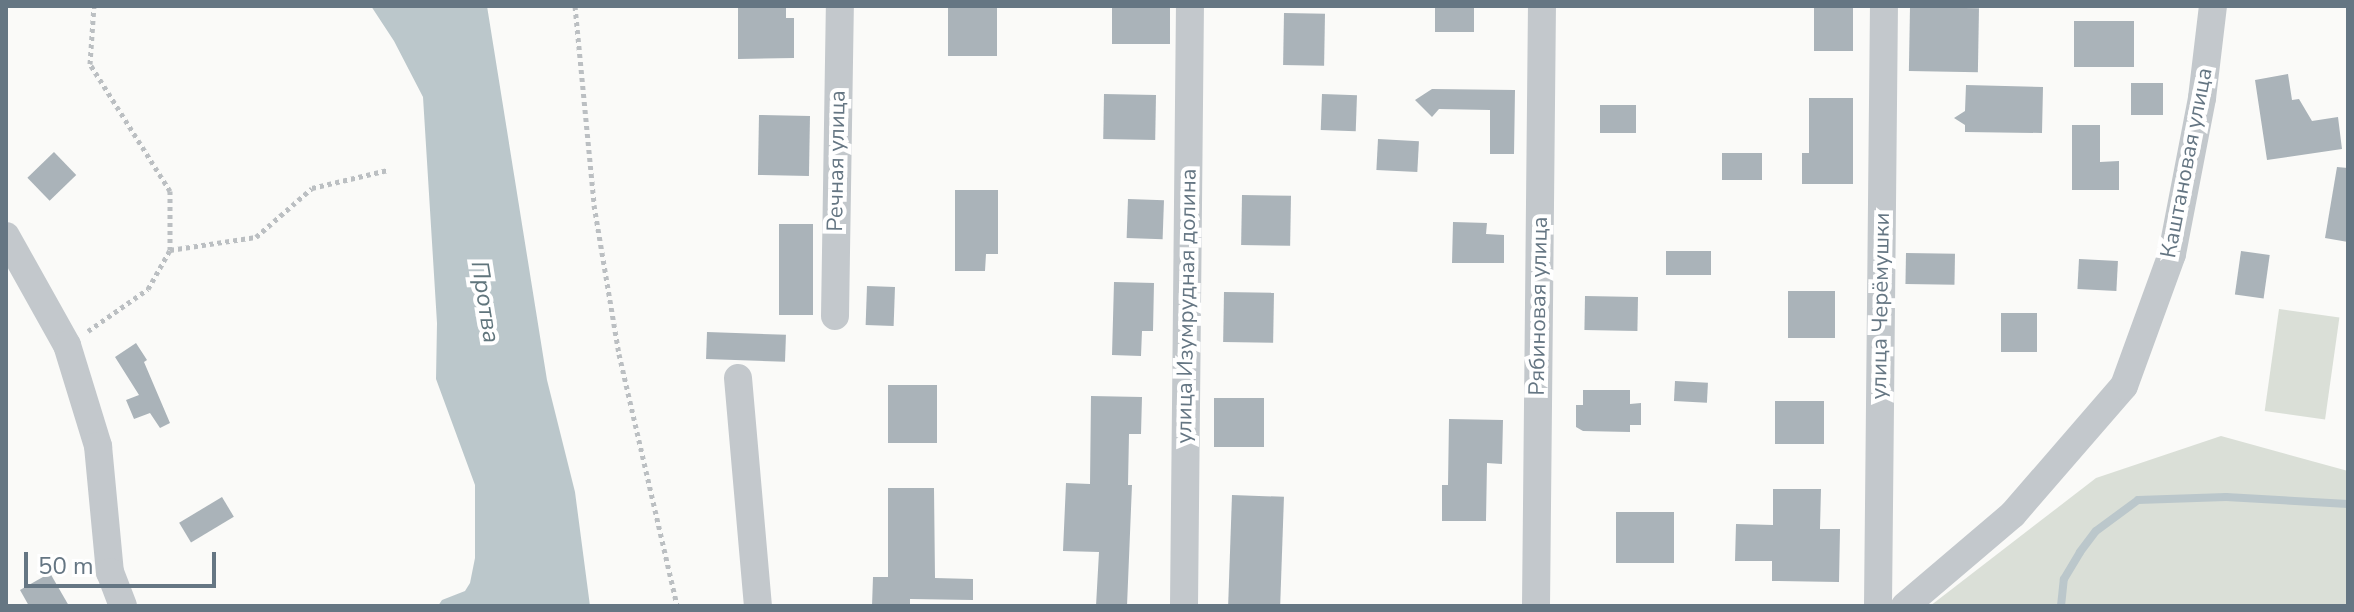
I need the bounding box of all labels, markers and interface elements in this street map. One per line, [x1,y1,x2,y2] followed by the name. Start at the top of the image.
[2156,66,2218,260] street label: Каштановая улица
[823,90,851,232] street label: Речная улица
[1171,168,1203,444] street label: улица Изумрудная долина
[1866,212,1896,400] street label: улица Черёмушки
[1524,216,1554,396] street label: Рябиновая улица
[464,259,506,345] water label: Протва
[28,536,220,586] scale bar
[38,550,94,582] text: 50 m

